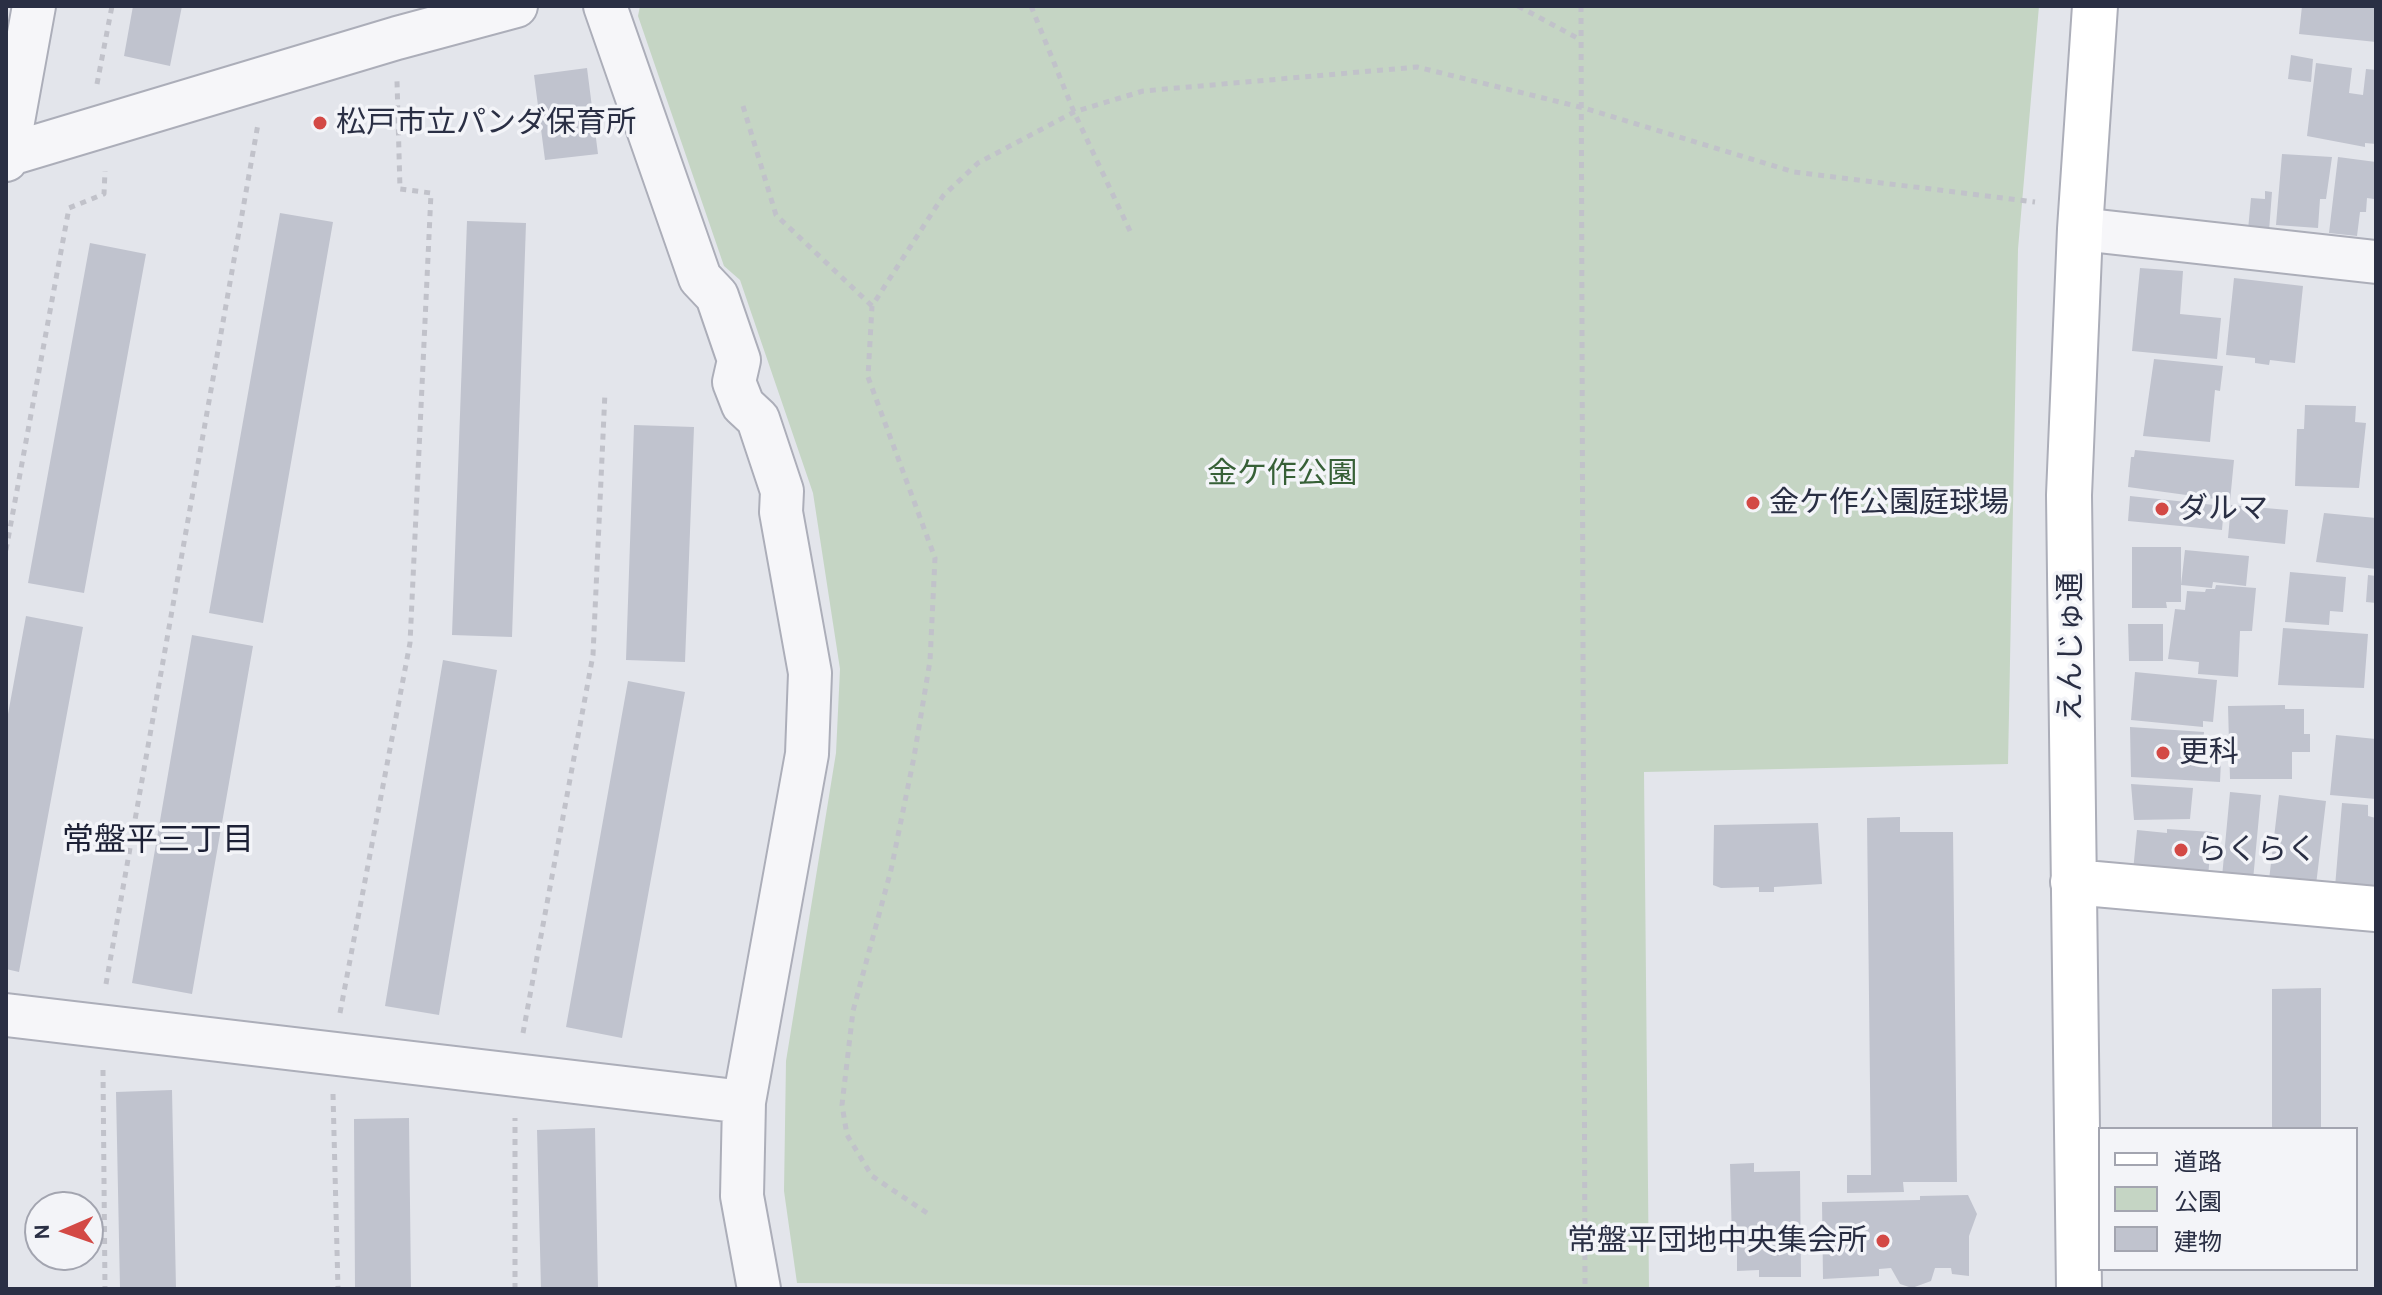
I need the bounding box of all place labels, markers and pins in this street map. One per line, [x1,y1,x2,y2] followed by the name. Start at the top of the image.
[336,105,636,141] place label: 松戸市立パンダ保育所
[311,114,329,132] marker: 松戸市立パンダ保育所
[1769,485,2009,521] place label: 金ケ作公園庭球場
[2178,491,2268,527] place label: ダルマ
[1744,494,1762,512] marker: 金ケ作公園庭球場
[2153,500,2171,518] marker: ダルマ
[2179,735,2239,771] place label: 更科
[2154,744,2172,762] marker: 更科
[2197,832,2317,868] place label: らくらく
[2172,841,2190,859] marker: らくらく
[1567,1223,1867,1259] place label: 常盤平団地中央集会所
[1874,1232,1892,1250] marker: 常盤平団地中央集会所

